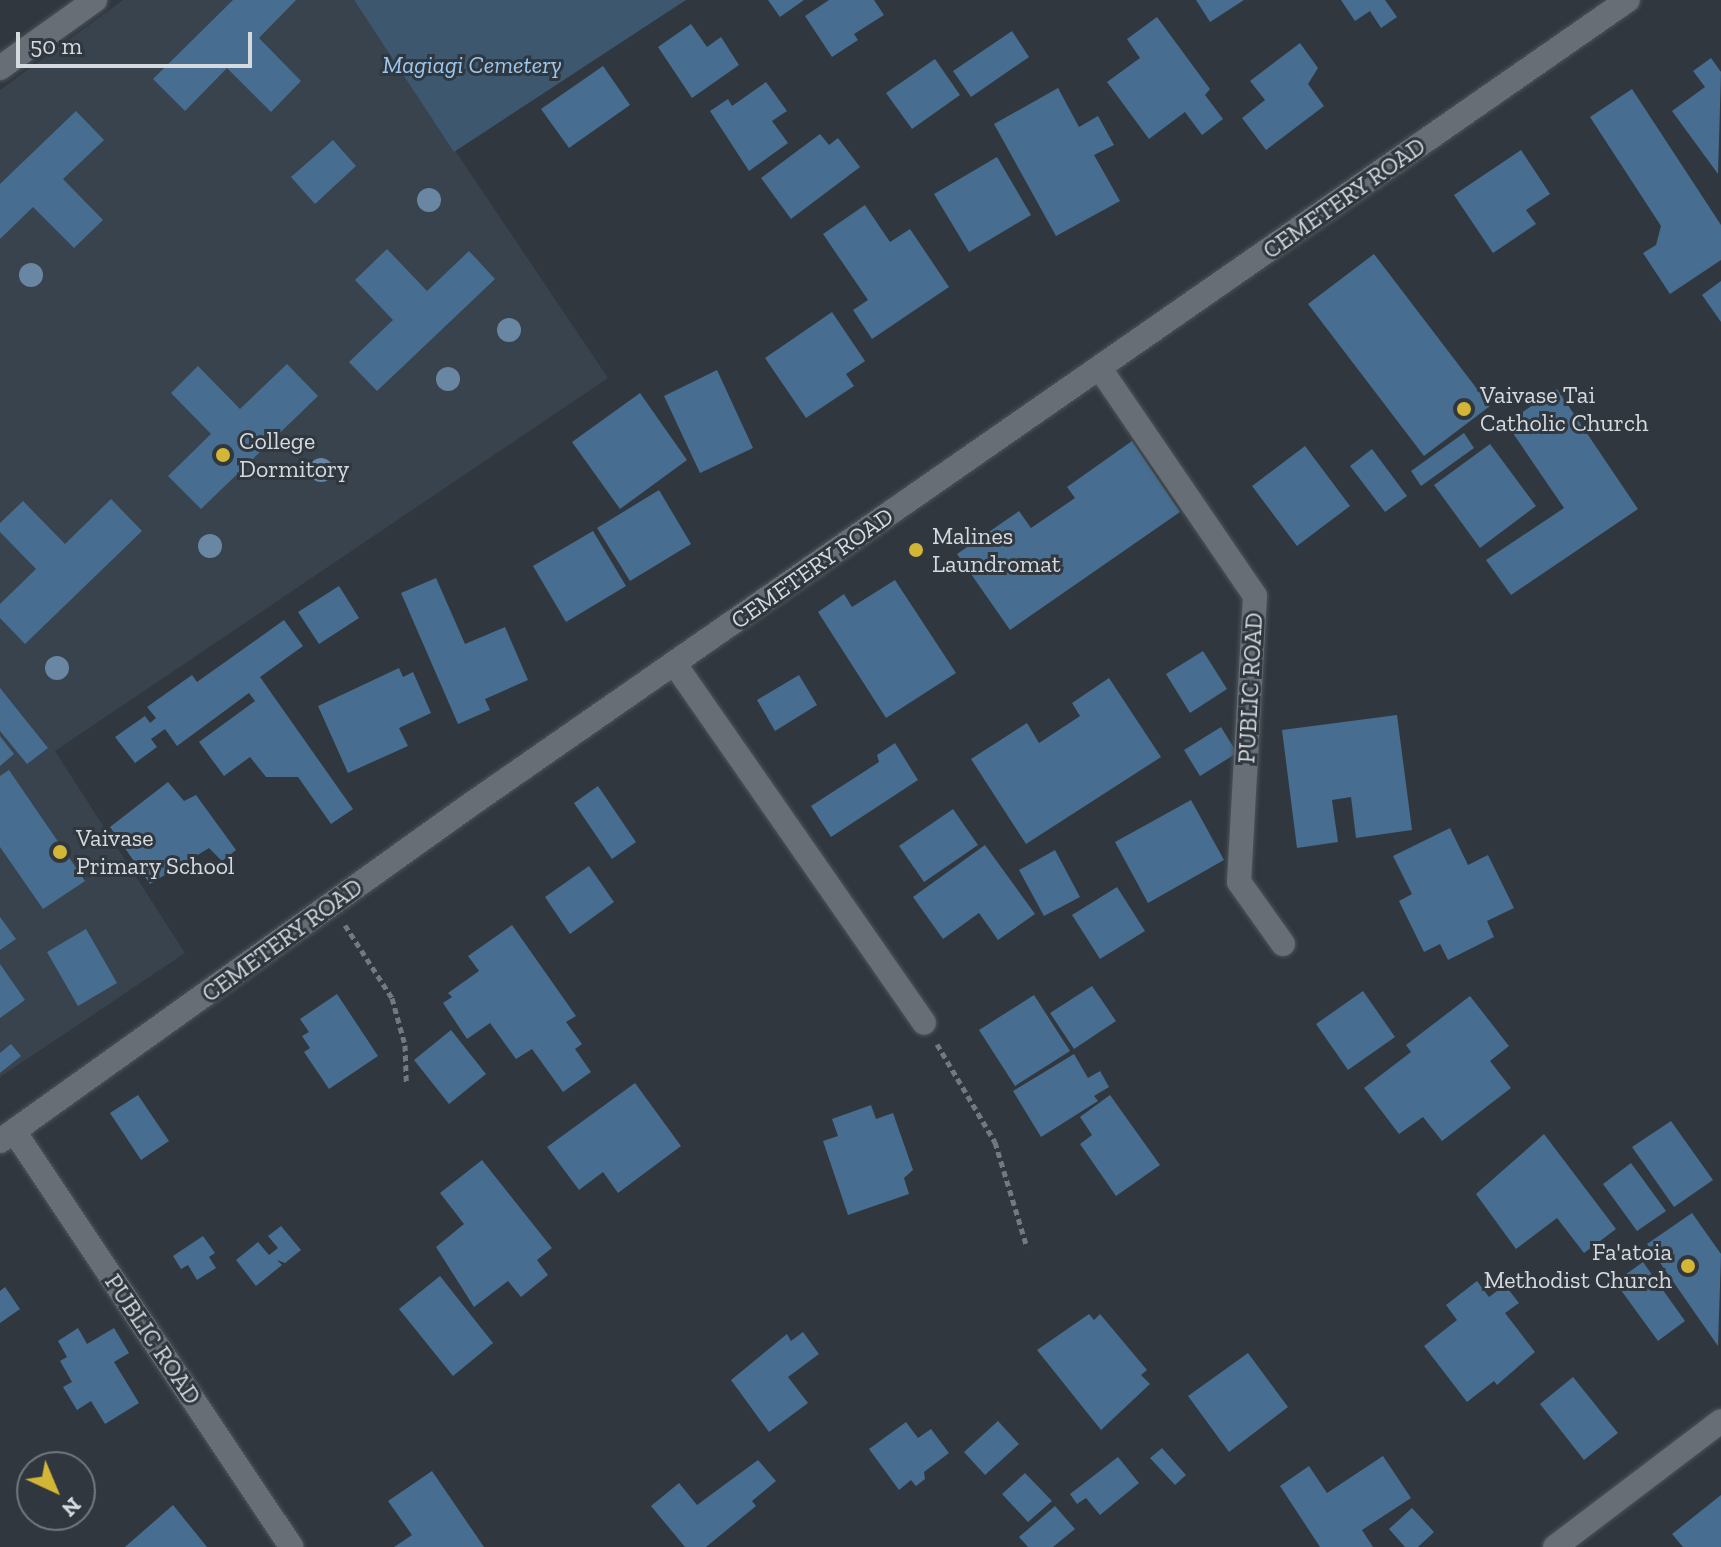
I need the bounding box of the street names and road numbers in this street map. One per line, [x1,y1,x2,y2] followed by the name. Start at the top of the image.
[1257,131,1431,265] street label: CEMETERY ROAD
[725,501,899,635] street label: CEMETERY ROAD
[1232,612,1268,764] street label: PUBLIC ROAD
[196,872,368,1008] street label: CEMETERY ROAD
[99,1268,207,1410] street label: PUBLIC ROAD

